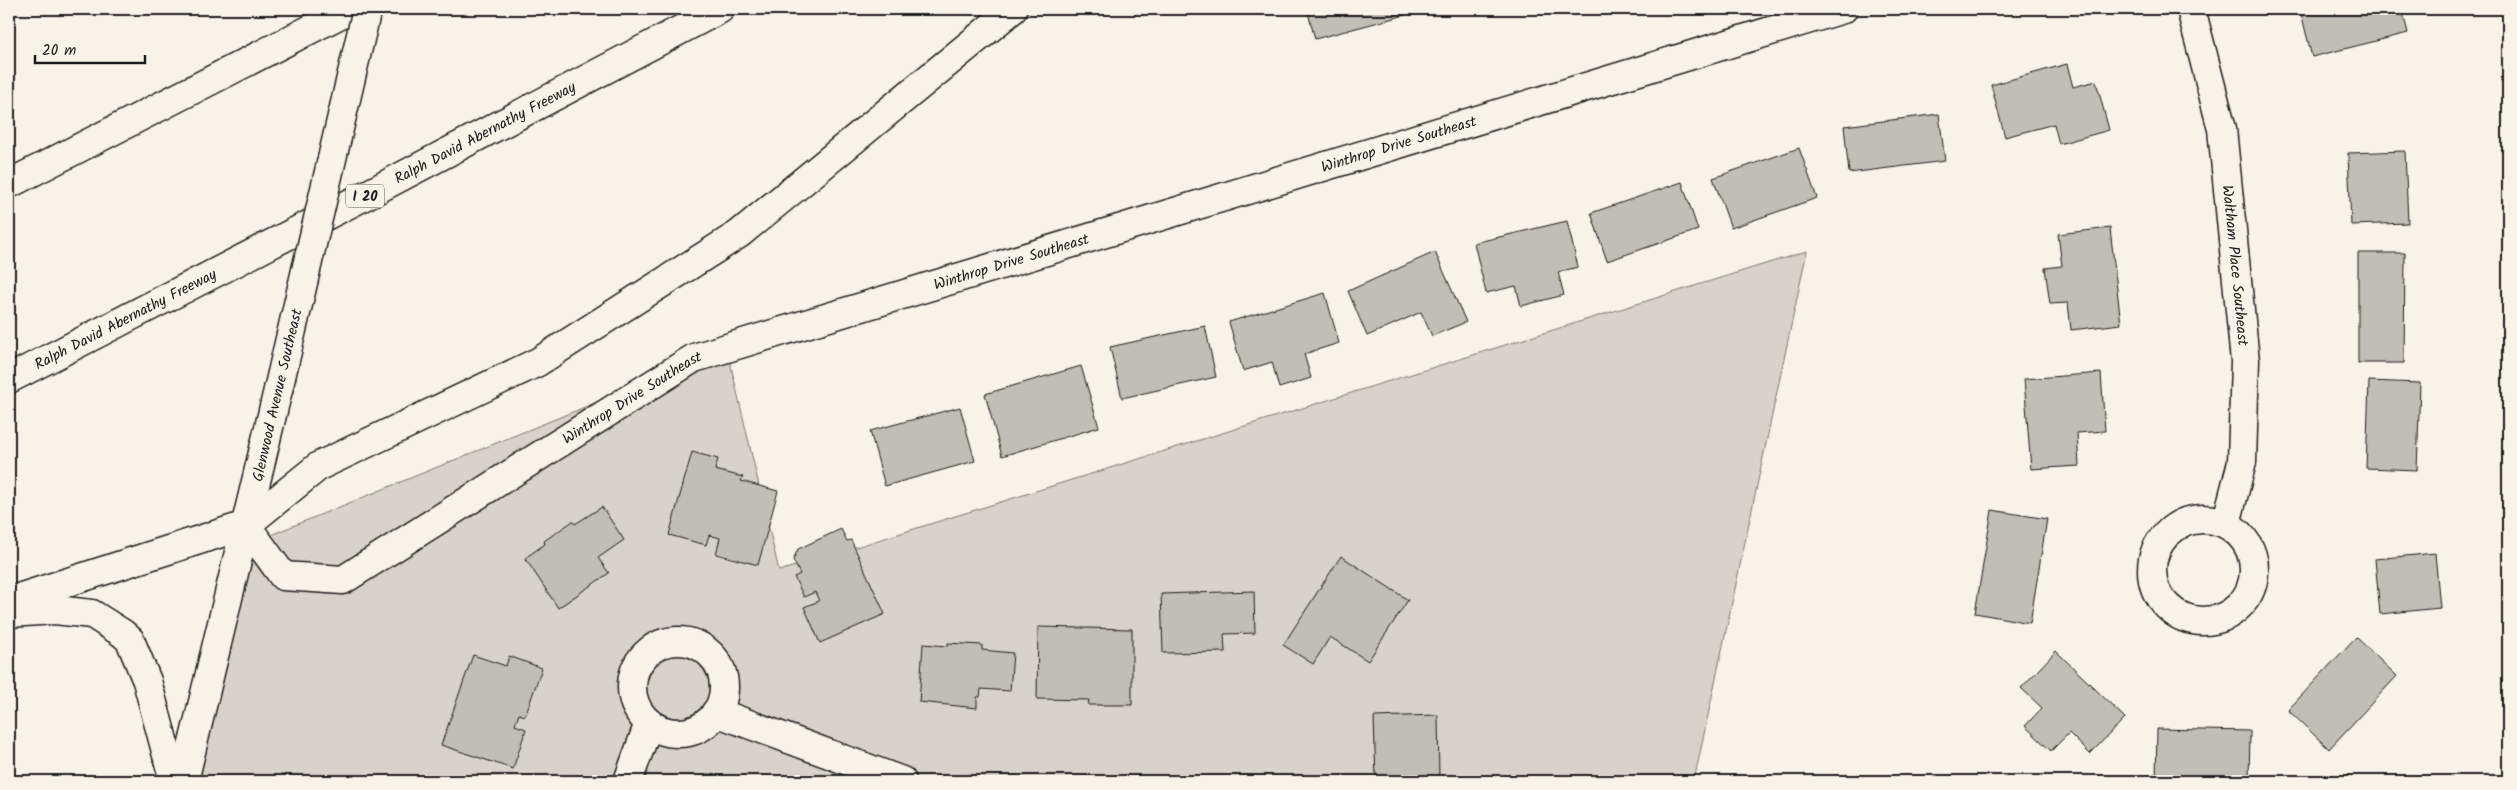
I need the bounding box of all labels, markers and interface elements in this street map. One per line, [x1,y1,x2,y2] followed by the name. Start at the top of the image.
[35,32,145,64] scale bar
[42,39,76,63] text: 20 m
[390,75,581,191] street label: Ralph David Abernathy Freeway
[1318,110,1480,180] street label: Winthrop Drive Southeast
[2215,184,2254,347] street label: Waltham Place Southeast
[346,185,384,208] road number: I 20
[931,228,1092,298] street label: Winthrop Drive Southeast
[31,263,222,377] street label: Ralph David Abernathy Freeway
[246,306,310,484] street label: Glenwood Avenue Southeast
[558,345,705,451] street label: Winthrop Drive Southeast

